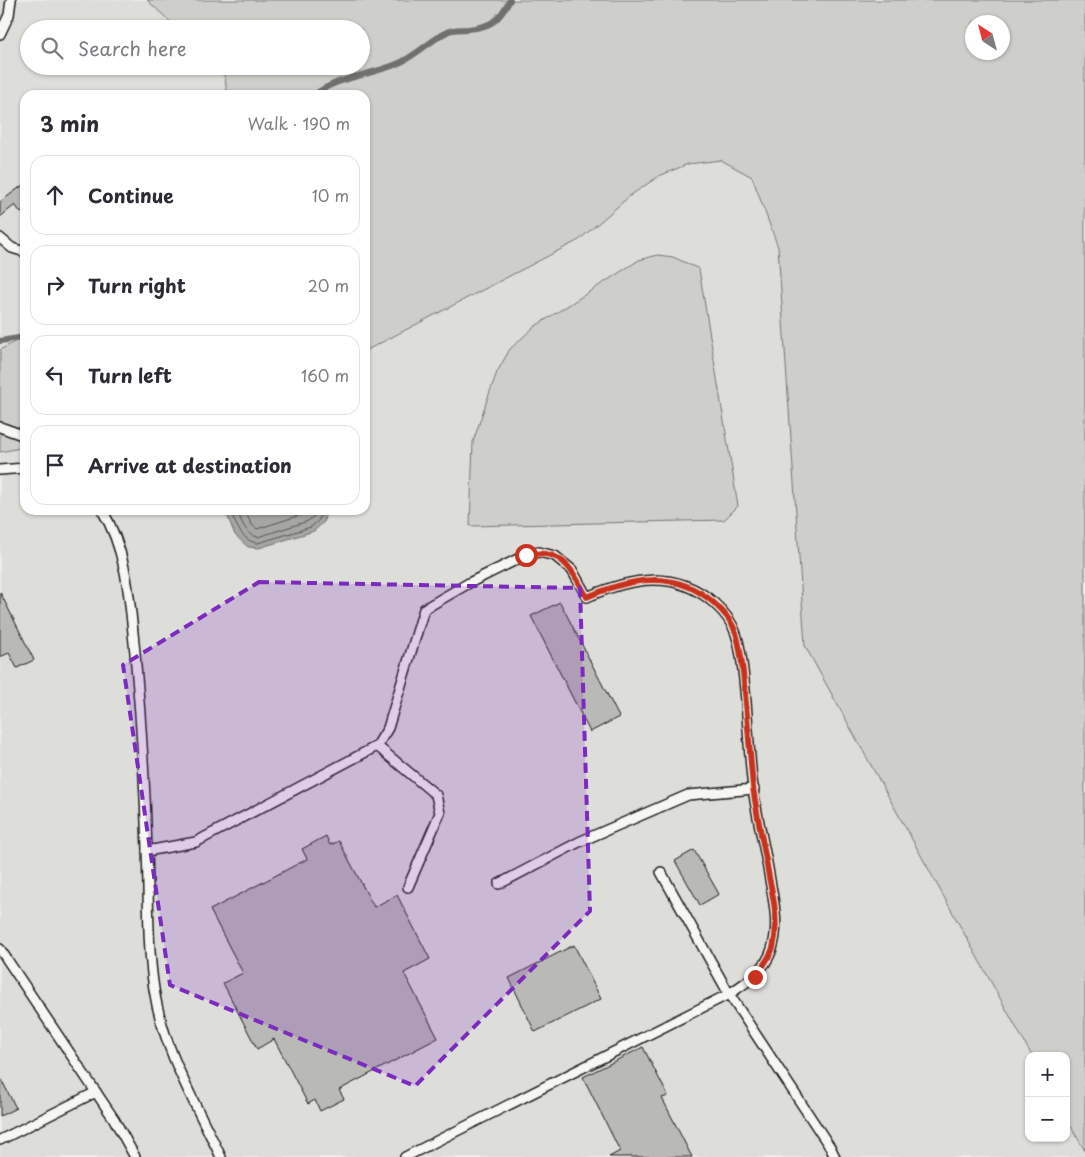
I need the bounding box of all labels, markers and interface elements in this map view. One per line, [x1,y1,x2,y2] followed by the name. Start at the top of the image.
[965,15,1010,60] north arrow
[20,20,370,75] search box
[38,34,66,62] icon: search
[78,34,187,62] text: Search here
[40,107,99,139] text: 3 min
[248,111,350,135] text: Walk · 190 m
[41,181,69,209] icon: ahead
[88,181,174,209] text: Continue
[312,183,349,207] text: 10 m
[41,271,69,299] icon: right
[88,271,186,299] text: Turn right
[308,273,349,297] text: 20 m
[41,361,69,389] icon: left
[88,361,172,389] text: Turn left
[301,363,349,387] text: 160 m
[41,451,69,479] icon: arrive
[88,451,292,479] text: Arrive at destination
[515,544,538,567] route start
[744,966,767,989] route end
[1025,1052,1070,1142] map controls
[1025,1052,1070,1097] button: +
[1025,1097,1070,1142] button: −

